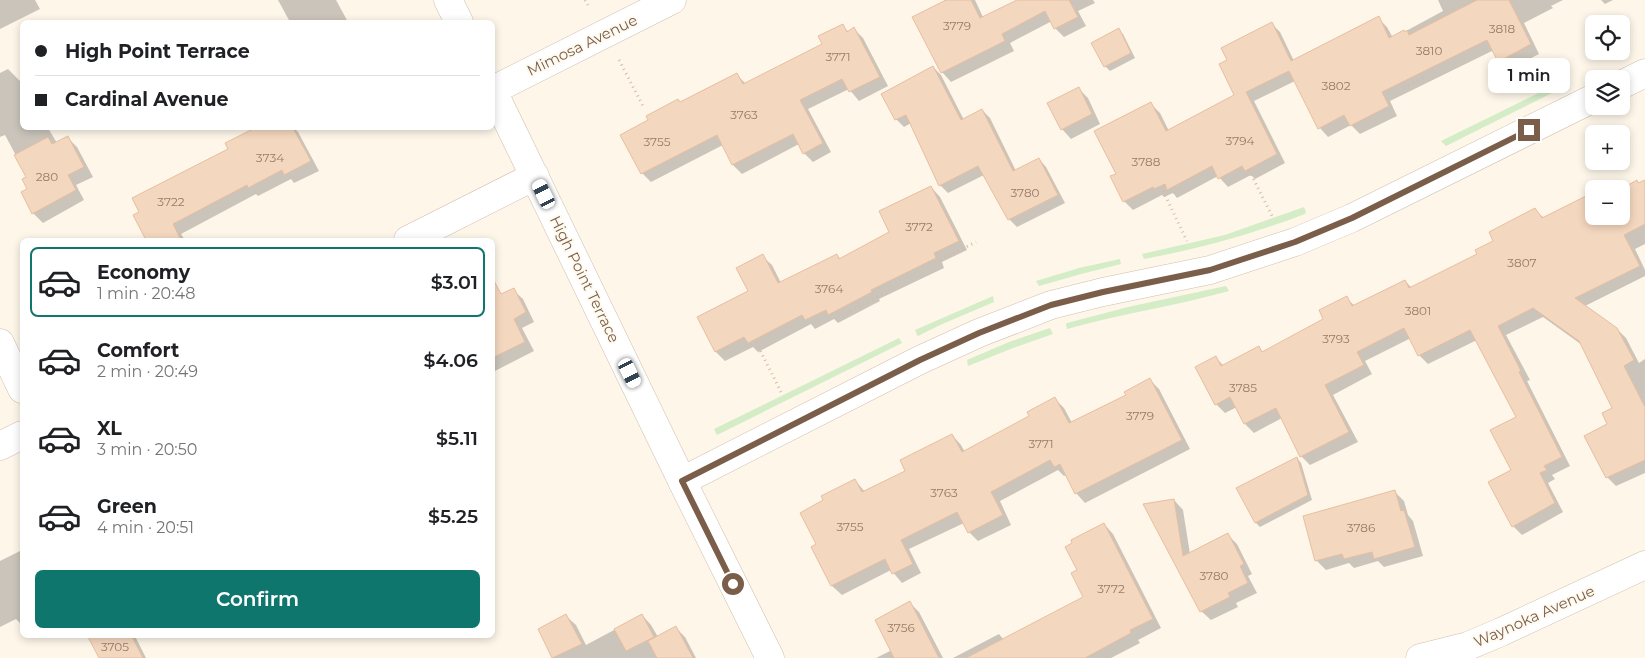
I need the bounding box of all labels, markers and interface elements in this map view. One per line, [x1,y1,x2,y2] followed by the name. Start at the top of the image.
[524,10,640,80] street label: Mimosa Avenue
[1585,15,1630,225] map controls
[1585,15,1630,60] button: locate
[943,18,971,33] house number: 3779
[1489,21,1516,36] house number: 3818
[65,40,250,63] text: High Point Terrace
[1416,43,1442,58] house number: 3810
[825,49,851,64] house number: 3771
[1488,58,1570,92] callout: 1 min
[1508,66,1550,85] text: 1 min
[1585,70,1630,115] button: layers
[1321,78,1351,93] house number: 3802
[65,88,229,111] text: Cardinal Avenue
[730,107,758,122] house number: 3763
[1518,119,1540,141] route end
[1585,125,1630,170] button: +
[1226,133,1255,148] house number: 3794
[644,134,671,149] house number: 3755
[256,150,284,165] house number: 3734
[1132,154,1161,169] house number: 3788
[36,169,58,184] house number: 280
[530,177,557,211] car
[1585,180,1630,225] button: −
[1010,185,1040,200] house number: 3780
[157,194,185,209] house number: 3722
[546,212,624,346] street label: High Point Terrace
[905,219,933,234] house number: 3772
[1507,255,1537,270] house number: 3807
[37,260,82,305] icon: car
[97,261,190,284] text: Economy
[431,271,478,294] text: $3.01
[815,281,843,296] house number: 3764
[97,284,195,303] text: 1 min · 20:48
[1405,303,1431,318] house number: 3801
[1322,331,1350,346] house number: 3793
[37,338,82,383] icon: car
[97,339,179,362] text: Comfort
[423,349,478,372] text: $4.06
[616,356,643,390] car
[97,362,198,381] text: 2 min · 20:49
[1229,380,1257,395] house number: 3785
[1126,408,1154,423] house number: 3779
[37,416,82,461] icon: car
[97,417,122,440] text: XL
[436,427,478,450] text: $5.11
[1028,436,1054,451] house number: 3771
[97,440,197,459] text: 3 min · 20:50
[930,485,958,500] house number: 3763
[37,494,82,539] icon: car
[97,495,157,518] text: Green
[428,505,478,528] text: $5.25
[97,518,194,537] text: 4 min · 20:51
[837,519,864,534] house number: 3755
[1347,520,1375,535] house number: 3786
[1199,568,1229,583] house number: 3780
[35,570,480,628] button: Confirm
[722,573,744,595] route start
[1097,581,1125,596] house number: 3772
[1471,581,1597,651] street label: Waynoka Avenue
[887,620,915,635] house number: 3756
[101,639,129,654] house number: 3705

